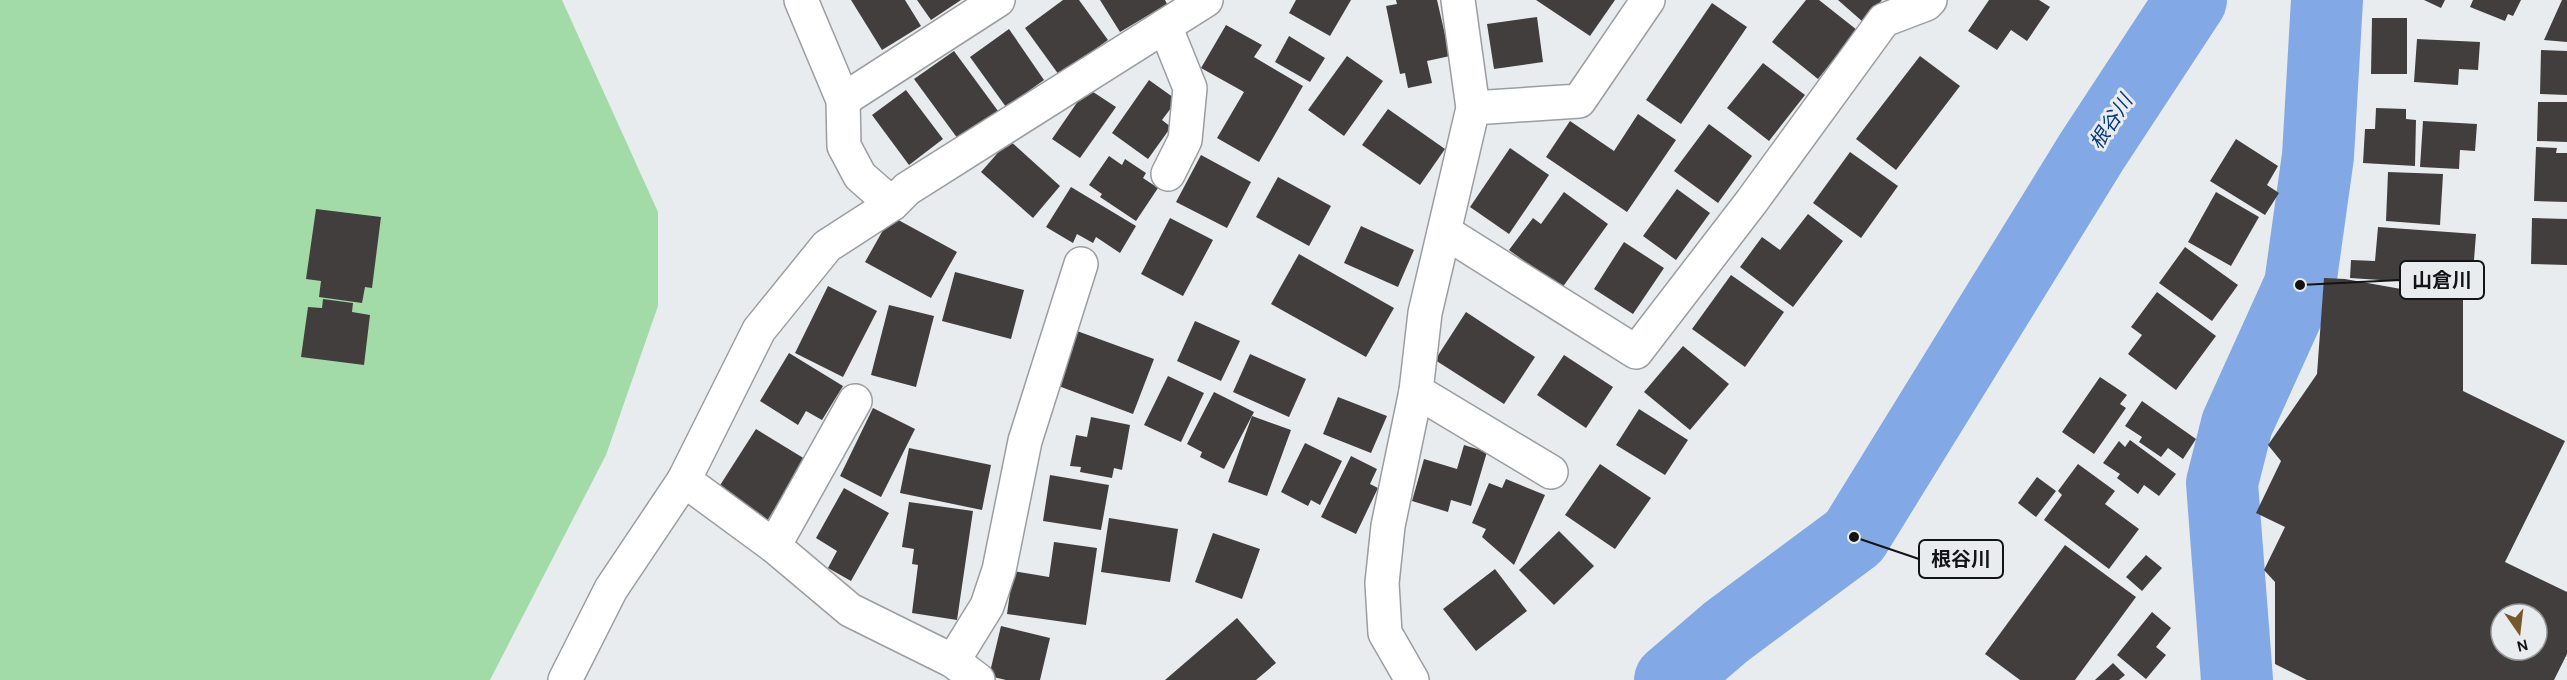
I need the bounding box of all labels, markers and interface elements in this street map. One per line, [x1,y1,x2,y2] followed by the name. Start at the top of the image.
[2085,89,2138,153] water label: 根谷川
[2400,261,2484,299] callout: 山倉川
[2412,269,2472,292] text: 山倉川
[1919,540,2003,578] callout: 根谷川
[1931,548,1991,571] text: 根谷川
[2489,602,2549,662] north arrow
[2515,635,2530,657] text: N

